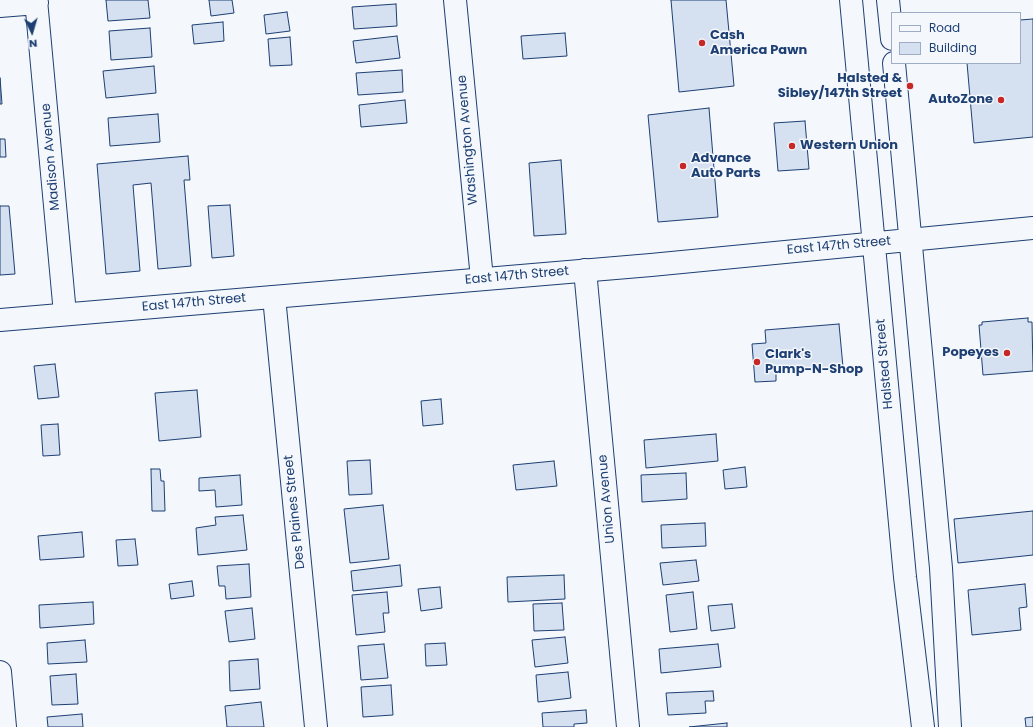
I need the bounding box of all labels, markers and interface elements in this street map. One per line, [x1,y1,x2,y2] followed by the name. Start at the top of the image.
[12,12,52,52] north arrow
[891,12,1021,64] legend
[929,19,960,36] text: Road
[710,28,807,59] place label: Cash America Pawn
[28,36,38,52] text: N
[697,38,707,48] marker: Cash America Pawn
[929,39,977,56] text: Building
[778,71,902,102] place label: Halsted & Sibley/147th Street
[455,74,481,206] street label: Washington Avenue
[905,81,915,91] marker: Halsted & Sibley/147th Street
[928,92,993,108] place label: AutoZone
[996,95,1006,105] marker: AutoZone
[39,103,63,211] street label: Madison Avenue
[800,138,898,154] place label: Western Union
[787,141,797,151] marker: Western Union
[691,151,761,182] place label: Advance Auto Parts
[678,161,688,171] marker: Advance Auto Parts
[786,234,892,258] street label: East 147th Street
[464,264,570,288] street label: East 147th Street
[141,291,247,315] street label: East 147th Street
[873,318,897,410] street label: Halsted Street
[942,345,999,361] place label: Popeyes
[765,347,863,378] place label: Clark's Pump-N-Shop
[1002,348,1012,358] marker: Popeyes
[752,357,762,367] marker: Clark's Pump-N-Shop
[281,454,309,570] street label: Des Plaines Street
[595,454,619,544] street label: Union Avenue

